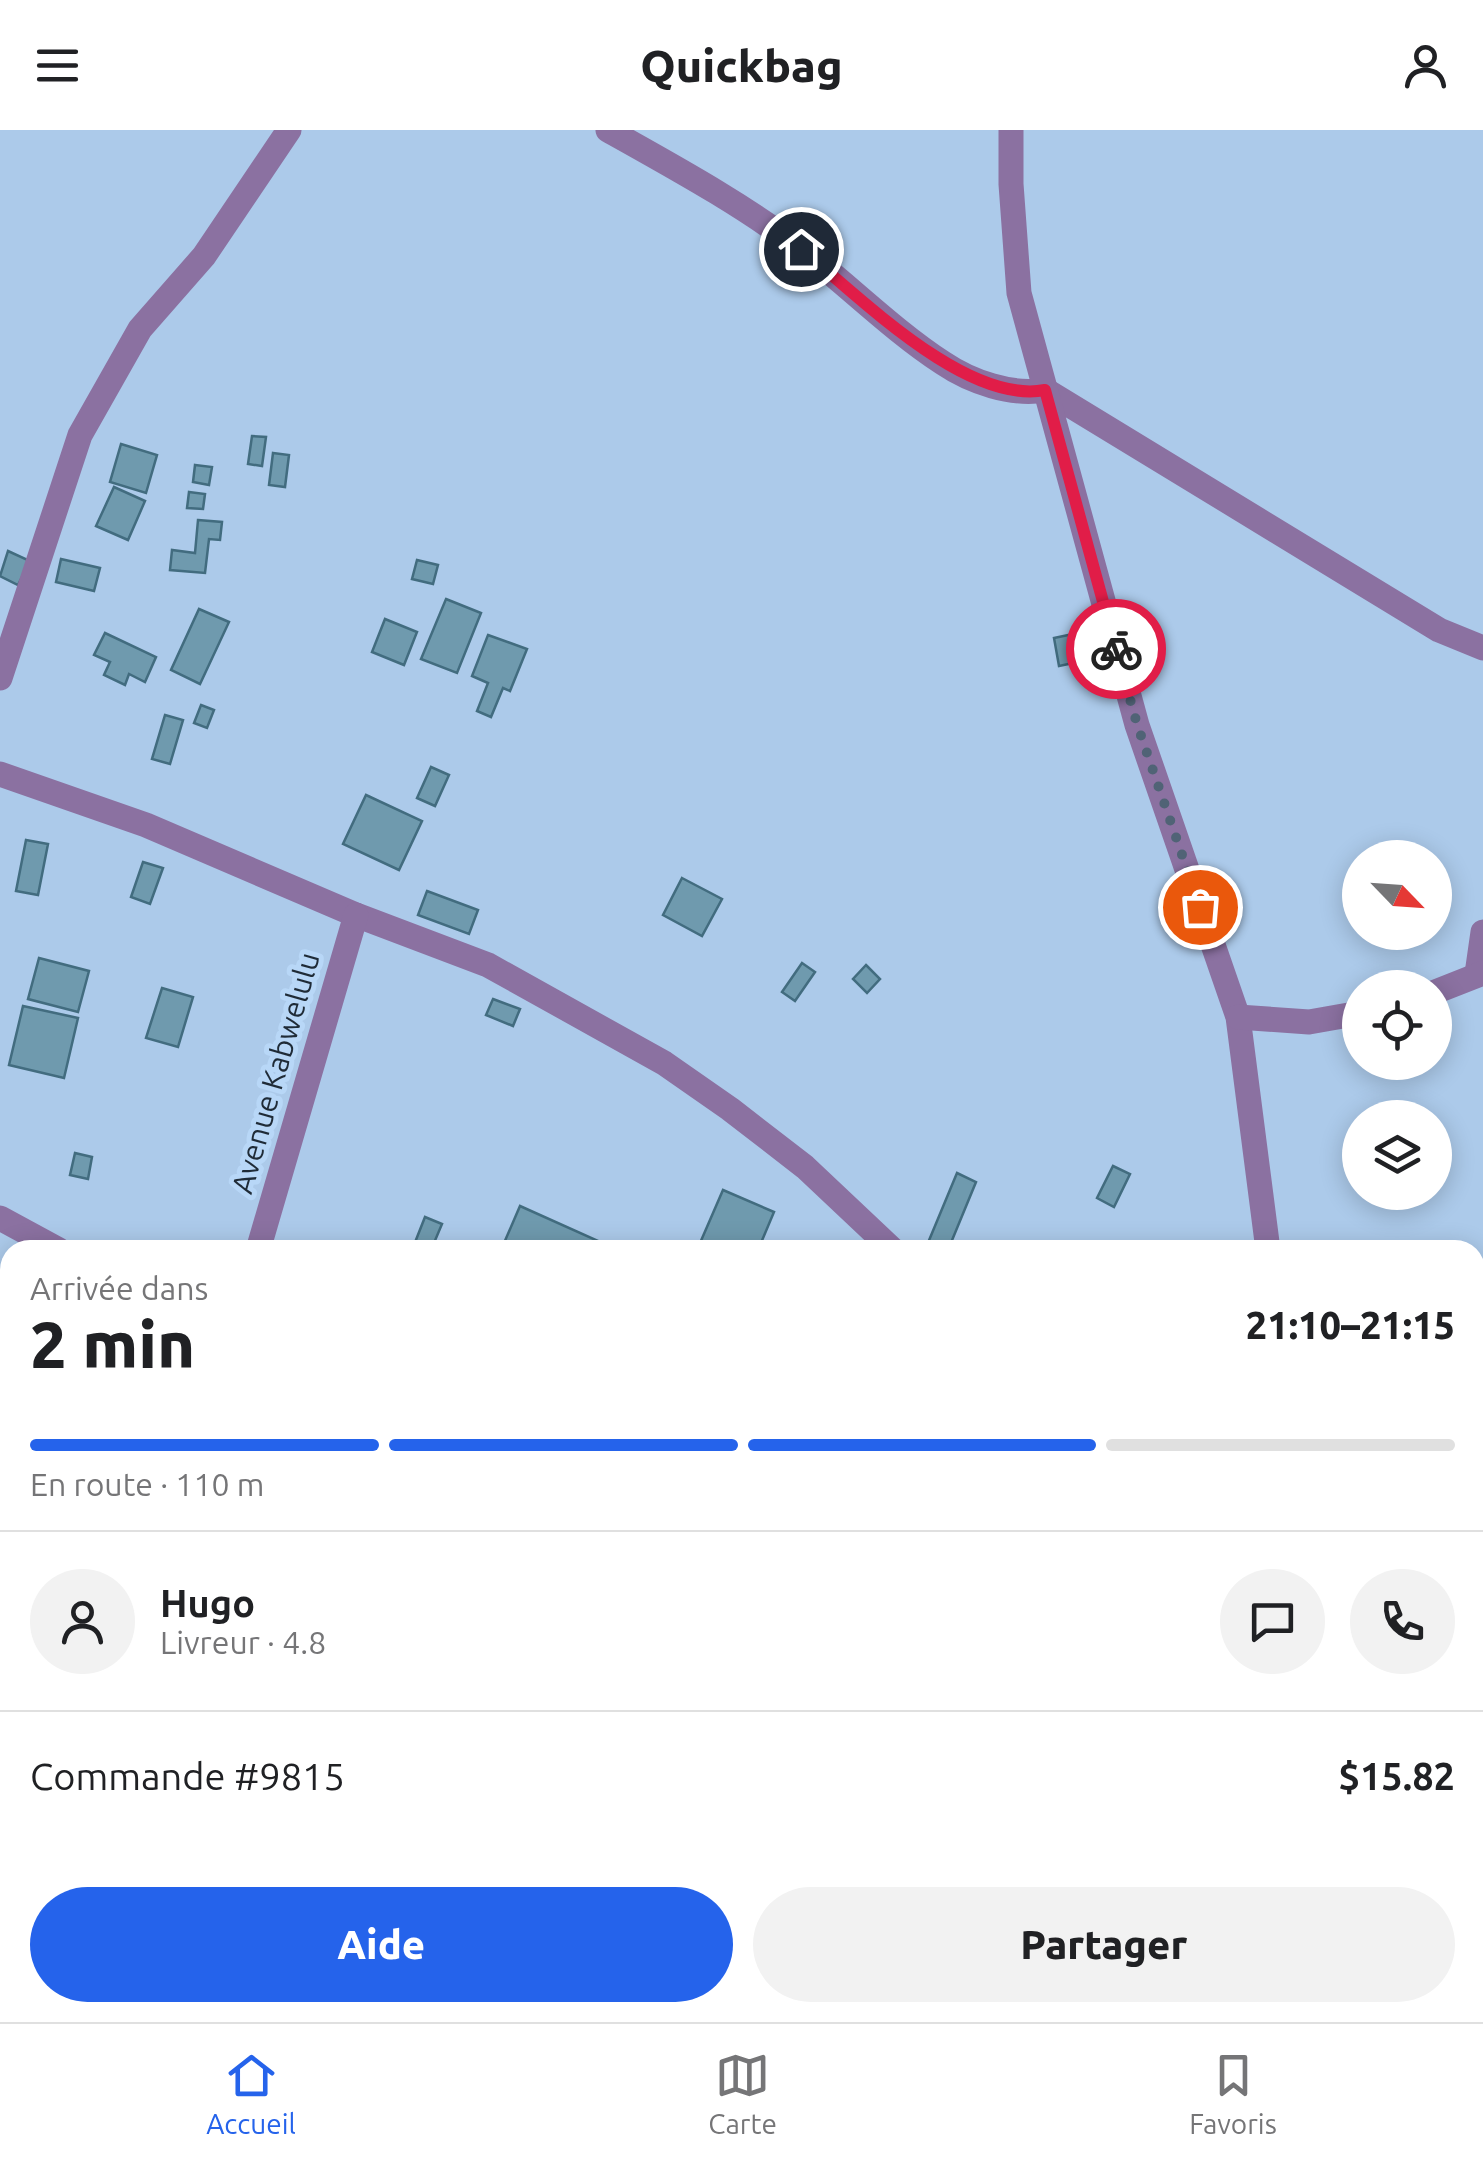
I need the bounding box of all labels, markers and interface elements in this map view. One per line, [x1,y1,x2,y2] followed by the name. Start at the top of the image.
[30,38,85,93] icon: menu
[1398,38,1453,93] icon: person
[640,40,843,91] text: Quickbag
[759,207,844,292] pin
[774,222,829,277] icon: home
[1066,599,1166,699] courier
[1089,622,1144,677] icon: bike
[1342,840,1452,950] north arrow
[1342,840,1452,1210] map controls
[1158,865,1243,950] pin
[1173,880,1228,935] icon: bag
[224,948,326,1197] street label: Avenue Kabwelulu
[1342,970,1452,1080] button: locate
[1342,1100,1452,1210] button: layers
[30,1270,208,1306] text: Arrivée dans
[1246,1304,1455,1346] text: 21:10–21:15
[30,1307,195,1380] text: 2 min
[30,1466,264,1502] text: En route · 110 m
[30,1569,135,1674] button: person
[1220,1569,1325,1674] button: chat
[1350,1569,1455,1674] button: phone
[160,1582,255,1624] text: Hugo
[160,1624,326,1660] text: Livreur · 4.8
[30,1755,345,1797] text: Commande #9815
[1338,1755,1455,1797] text: $15.82
[30,1887,733,2002] button: Aide
[753,1887,1455,2002] button: Partager
[206,2048,296,2139] tab: Accueil
[708,2048,777,2139] tab: Carte
[1189,2048,1277,2139] tab: Favoris

